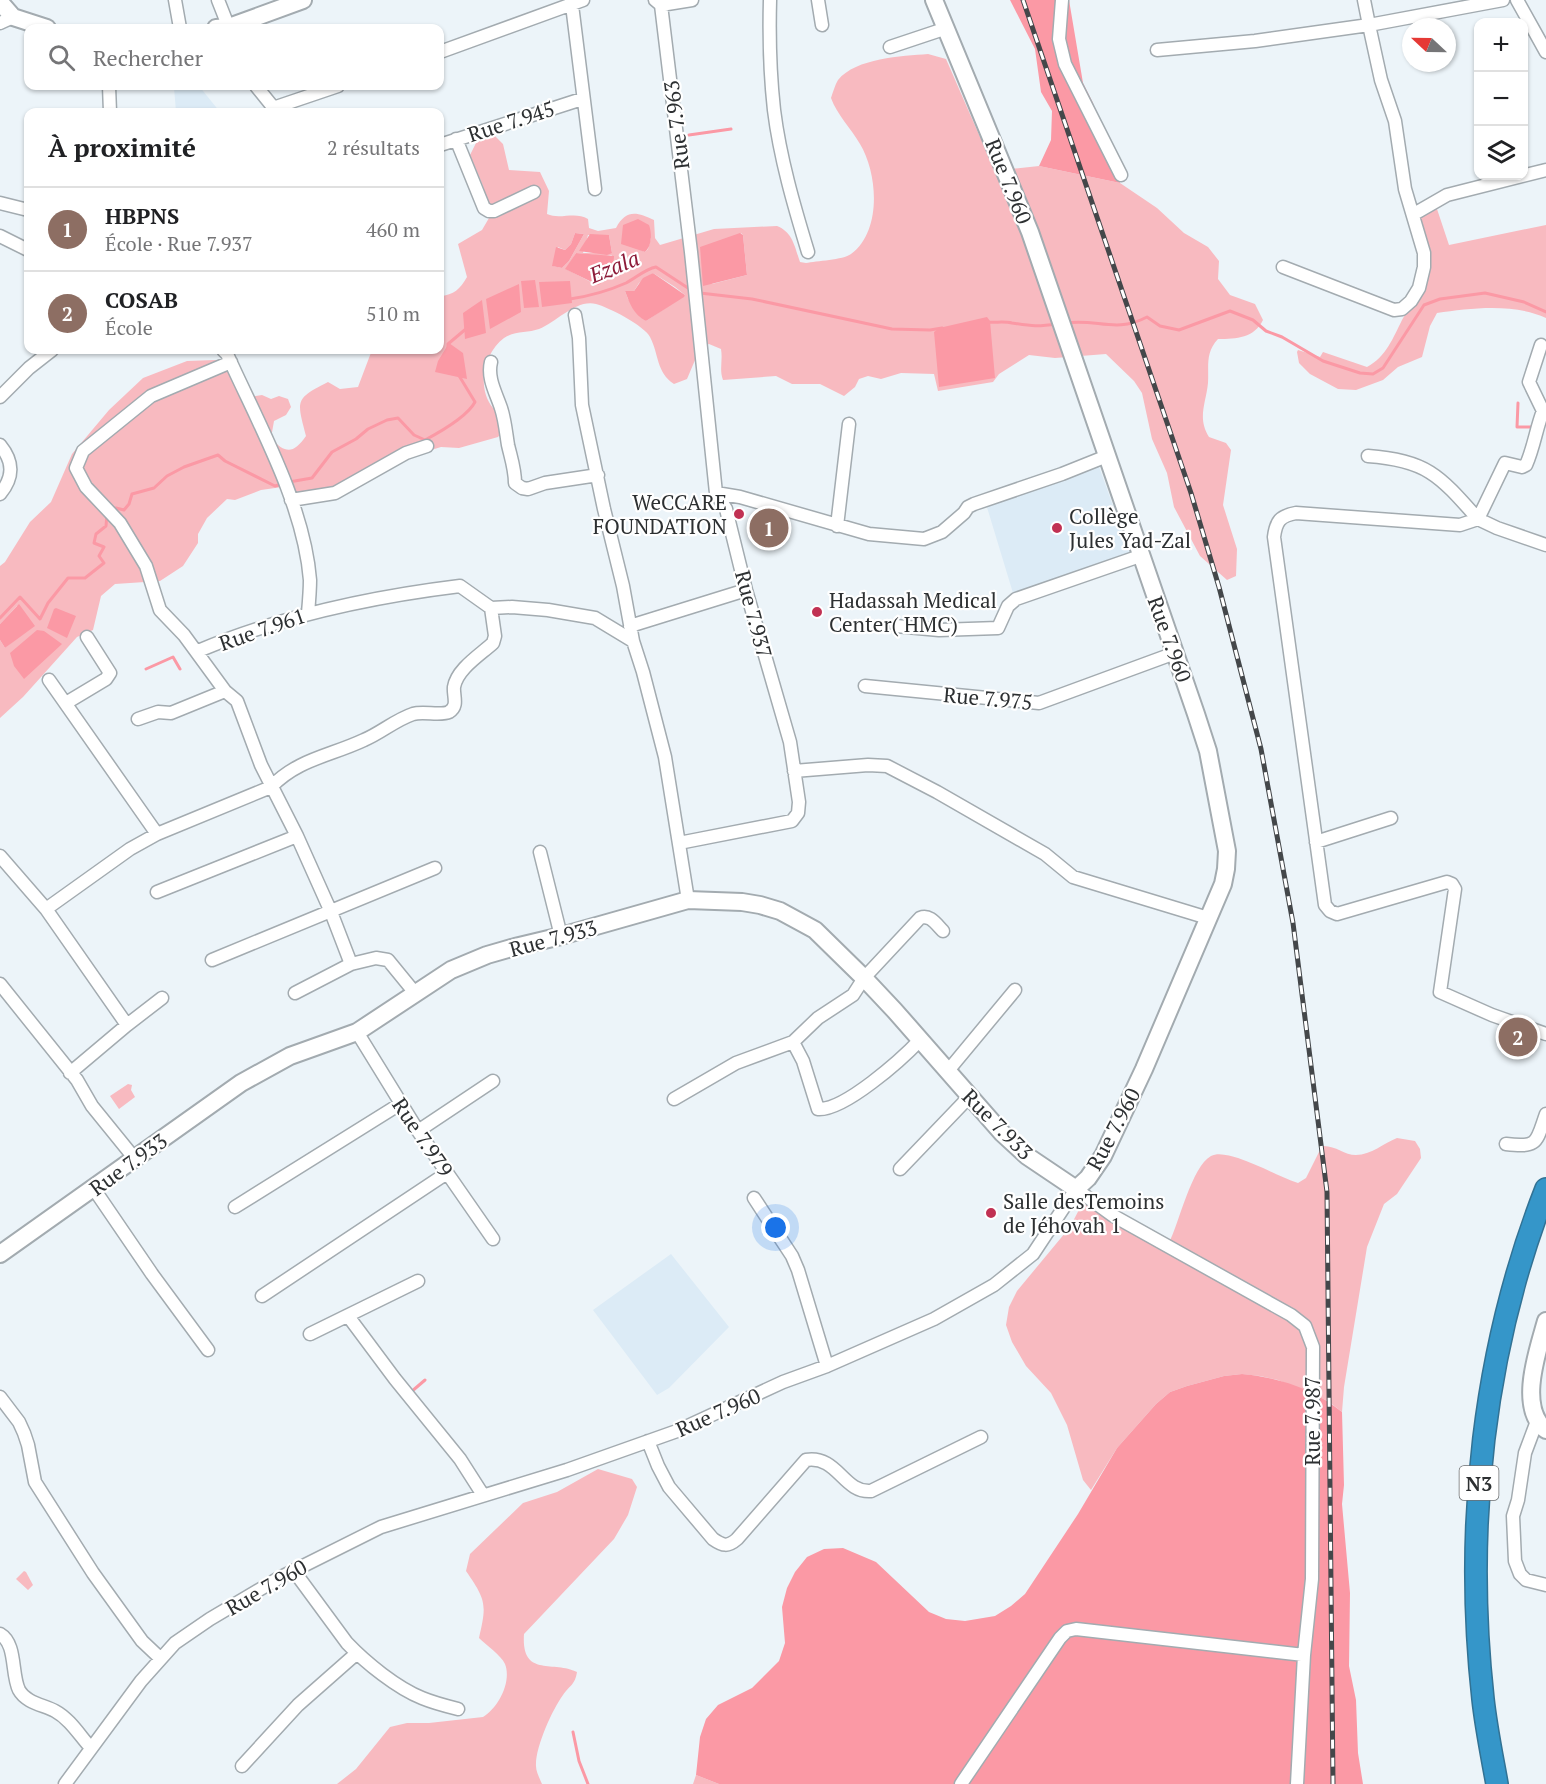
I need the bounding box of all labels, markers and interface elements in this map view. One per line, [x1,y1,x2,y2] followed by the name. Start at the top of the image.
[1402,18,1456,72] north arrow
[1474,18,1528,180] map controls
[1474,18,1528,72] button: +
[24,24,444,90] search box
[45,41,78,74] icon: search
[93,43,203,72] text: Rechercher
[1474,72,1528,126] button: −
[657,79,695,171] street label: Rue 7.963
[464,94,558,148] street label: Rue 7.945
[1474,126,1528,180] button: layers
[48,130,196,164] text: À proximité
[327,134,420,161] text: 2 résultats
[979,134,1039,228] street label: Rue 7.960
[105,201,179,230] text: HBPNS
[62,216,73,243] text: 1
[366,216,420,243] text: 460 m
[105,230,253,257] text: École · Rue 7.937
[584,243,643,290] water label: Ezala
[105,285,178,314] text: COSAB
[62,300,73,327] text: 2
[366,300,420,327] text: 510 m
[105,314,153,341] text: École
[593,488,727,540] place label: WeCCARE FOUNDATION
[1069,502,1191,554] place label: Collège Jules Yad-Zal
[750,506,788,550] pin: 1
[732,507,746,521] marker: WeCCARE FOUNDATION
[1050,521,1064,535] marker: Collège Jules Yad-Zal
[729,567,779,661] street label: Rue 7.937
[829,586,997,638] place label: Hadassah Medical Center( HMC)
[1142,592,1198,686] street label: Rue 7.960
[215,601,309,657] street label: Rue 7.961
[810,605,824,619] marker: Hadassah Medical Center( HMC)
[942,680,1034,716] street label: Rue 7.975
[506,913,600,963] street label: Rue 7.933
[1498,1014,1538,1060] pin: 2
[956,1082,1040,1166] street label: Rue 7.933
[1080,1083,1146,1175] street label: Rue 7.960
[386,1092,460,1182] street label: Rue 7.979
[84,1126,172,1202] street label: Rue 7.933
[1003,1187,1164,1239] place label: Salle desTemoins de Jéhovah 1
[984,1206,998,1220] marker: Salle desTemoins de Jéhovah 1
[761,1213,790,1242] your location
[1298,1376,1326,1466] street label: Rue 7.987
[671,1381,765,1443] street label: Rue 7.960
[1460,1466,1498,1500] road number: N3
[220,1552,312,1622] street label: Rue 7.960

